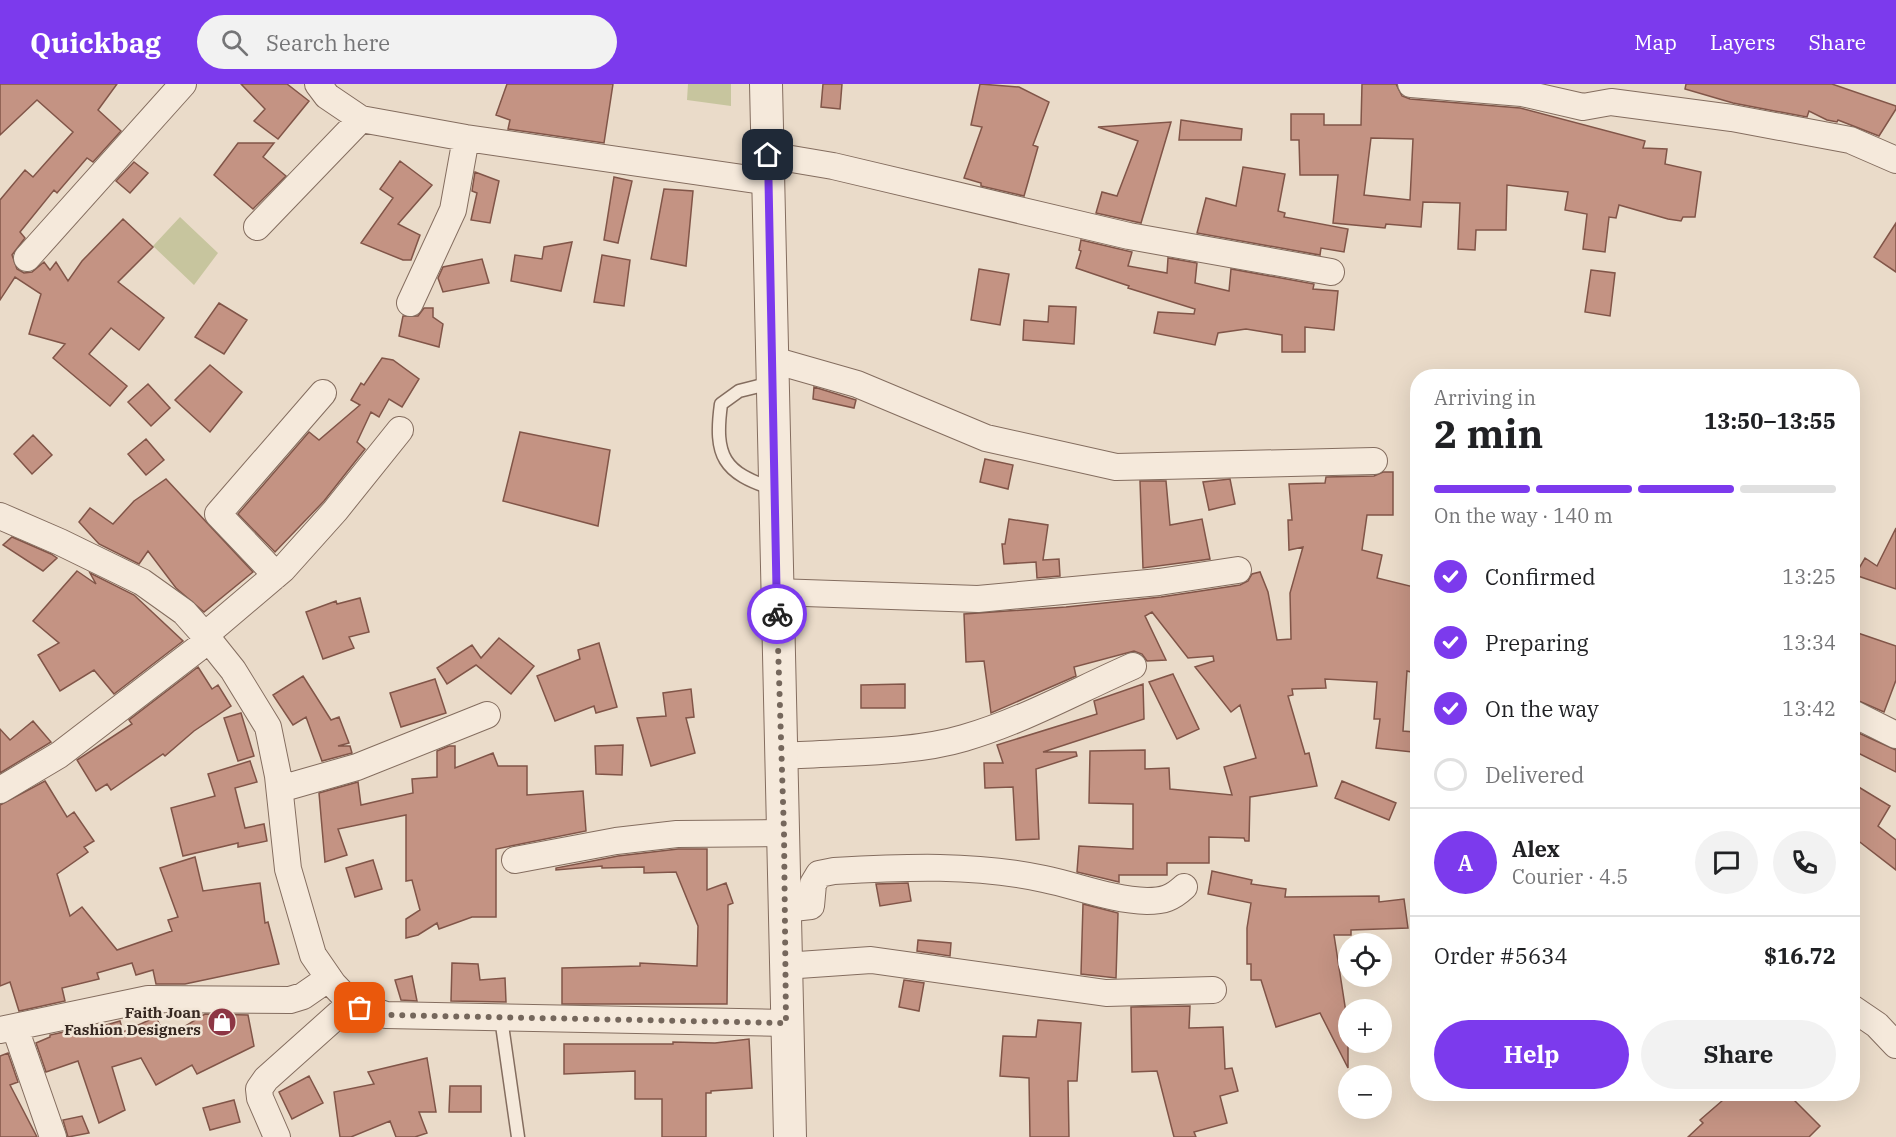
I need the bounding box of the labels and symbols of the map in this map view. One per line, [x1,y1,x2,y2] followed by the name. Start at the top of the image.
[742,129,793,180] pin
[747,584,807,644] courier
[334,982,385,1033] pin
[64,1003,201,1039] place label: Faith Joan Fashion Designers
[206,1006,238,1038] shop icon: Faith Joan Fashion Designers

